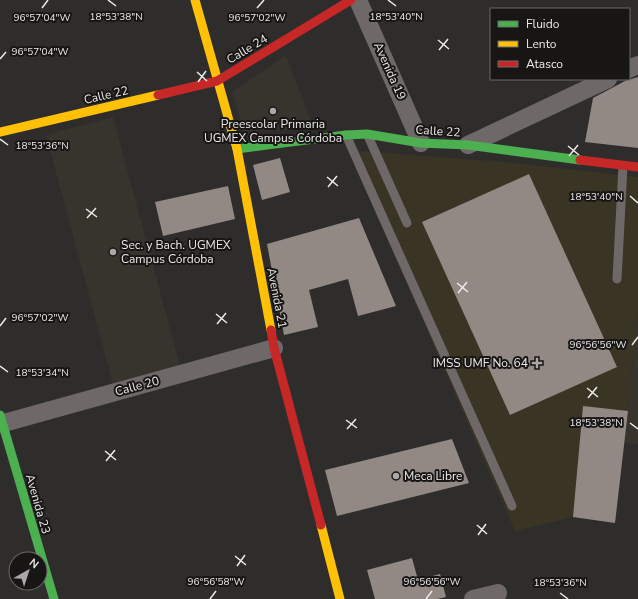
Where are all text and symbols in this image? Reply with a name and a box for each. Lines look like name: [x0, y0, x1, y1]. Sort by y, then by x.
legend: [490, 8, 630, 80]
text: 18°53'38"N: [89, 10, 143, 24]
text: 18°53'40"N: [369, 10, 423, 24]
text: 96°57'04"W: [14, 11, 70, 25]
text: 96°57'02"W: [229, 11, 285, 25]
text: Fluido: [526, 16, 560, 32]
street label: Calle 24: [224, 31, 270, 67]
text: Lento: [526, 36, 557, 52]
street label: Avenida 19: [370, 40, 410, 102]
text: 96°57'04"W: [12, 45, 68, 59]
text: Atasco: [526, 56, 563, 72]
street label: Calle 22: [82, 82, 130, 108]
marker: Preescolar Primaria UGMEX Campus Córdoba: [268, 106, 278, 116]
place label: Preescolar Primaria UGMEX Campus Córdoba: [204, 116, 342, 146]
street label: Calle 22: [415, 121, 461, 141]
text: 18°53'36"N: [15, 139, 69, 153]
text: 18°53'40"N: [569, 190, 623, 204]
place label: Sec. y Bach. UGMEX Campus Córdoba: [121, 237, 231, 267]
marker: Sec. y Bach. UGMEX Campus Córdoba: [108, 247, 118, 257]
street label: Avenida 21: [263, 266, 291, 330]
text: 96°57'02"W: [12, 311, 68, 325]
text: 96°56'56"W: [570, 338, 626, 352]
place label: IMSS UMF No. 64: [433, 355, 528, 371]
marker: IMSS UMF No. 64: [531, 357, 543, 369]
text: 18°53'34"N: [15, 366, 69, 380]
street label: Calle 20: [113, 372, 161, 400]
text: 18°53'38"N: [569, 416, 623, 430]
place label: Meca Libre: [404, 468, 463, 484]
marker: Meca Libre: [391, 471, 401, 481]
street label: Avenida 23: [22, 472, 54, 536]
north arrow: [8, 551, 48, 591]
text: N: [26, 555, 42, 572]
text: 96°56'58"W: [188, 575, 244, 589]
text: 96°56'56"W: [404, 575, 460, 589]
text: 18°53'36"N: [533, 576, 587, 590]

